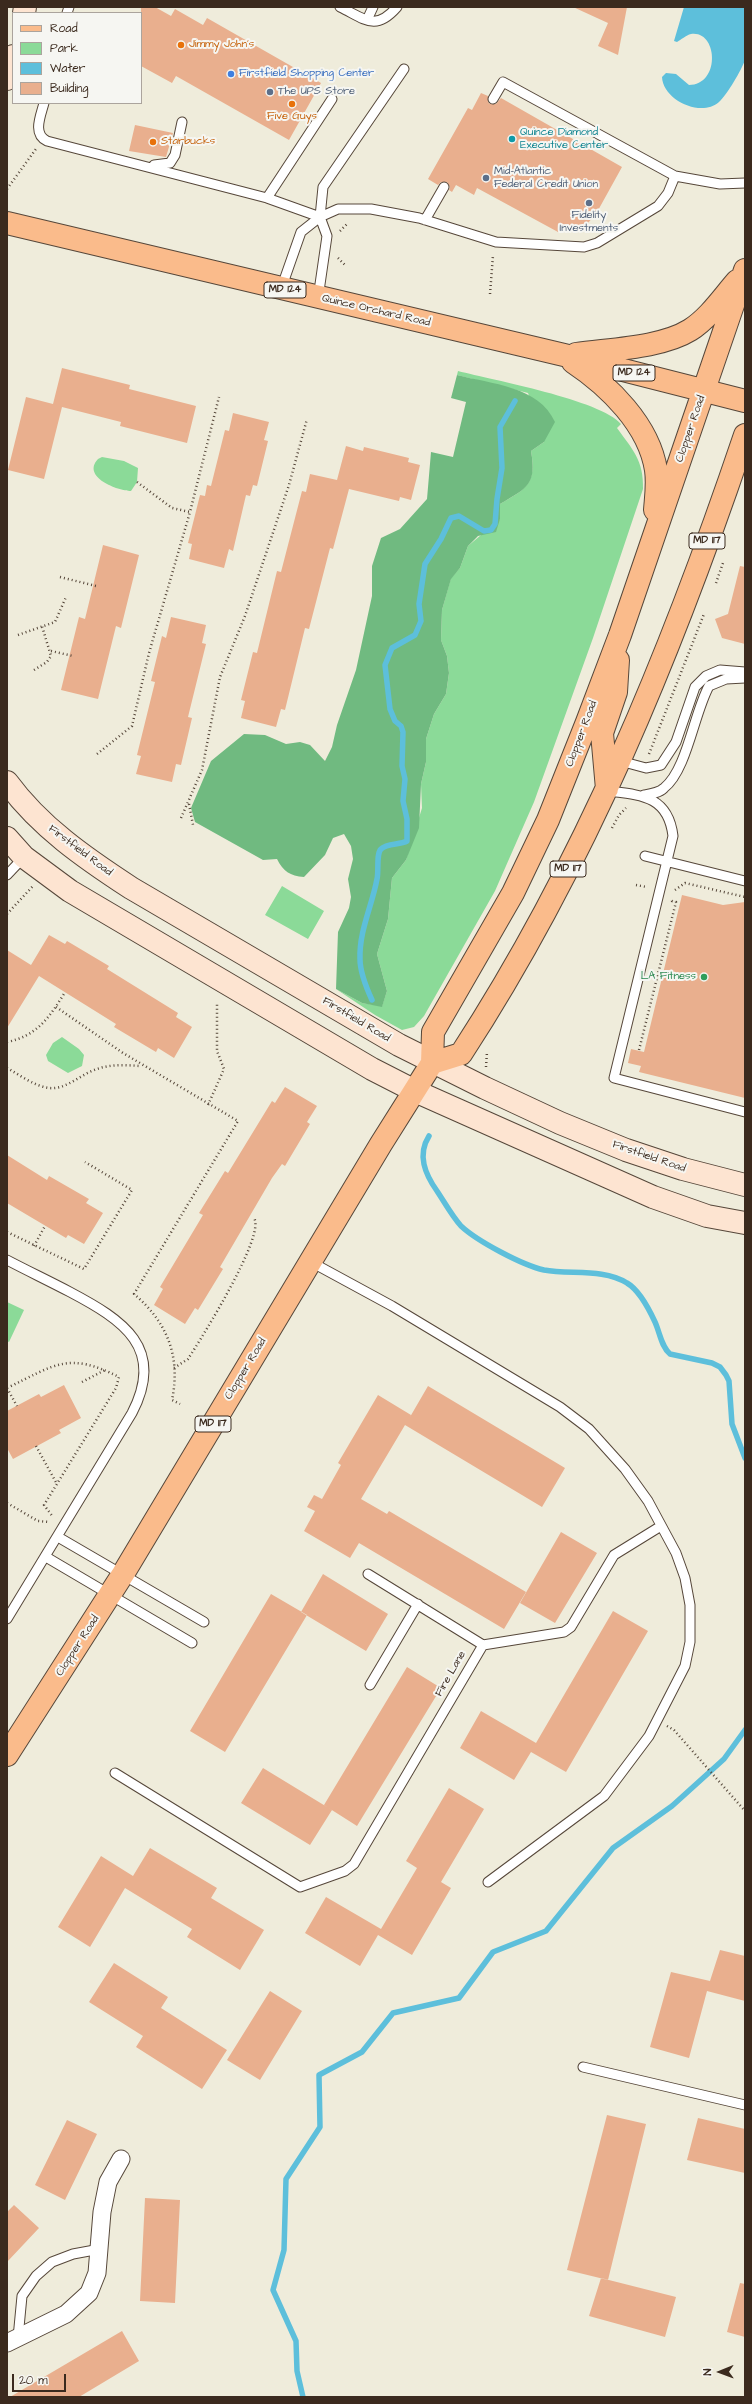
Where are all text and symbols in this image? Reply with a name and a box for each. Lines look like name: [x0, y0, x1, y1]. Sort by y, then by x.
legend: [12, 12, 142, 104]
text: Road: [50, 20, 78, 37]
place label: Jimmy John's: [189, 38, 254, 52]
text: Park: [50, 40, 78, 57]
marker: Jimmy John's: [176, 40, 186, 50]
text: Water: [50, 60, 85, 77]
place label: Firstfield Shopping Center: [239, 67, 374, 81]
marker: Firstfield Shopping Center: [226, 69, 236, 79]
text: Building: [50, 80, 88, 97]
place label: The UPS Store: [278, 85, 355, 99]
marker: The UPS Store: [265, 87, 275, 97]
marker: Five Guys: [287, 99, 297, 109]
place label: Five Guys: [267, 110, 317, 124]
place label: Quince Diamond Executive Center: [520, 126, 608, 152]
marker: Quince Diamond Executive Center: [507, 134, 517, 144]
place label: Starbucks: [161, 135, 215, 149]
marker: Starbucks: [148, 137, 158, 147]
place label: Mid-Atlantic Federal Credit Union: [494, 165, 598, 191]
marker: Mid-Atlantic Federal Credit Union: [481, 173, 491, 183]
marker: Fidelity Investments: [584, 198, 594, 208]
place label: Fidelity Investments: [560, 209, 618, 235]
road number: MD 124: [264, 282, 306, 298]
street label: Quince Orchard Road: [321, 292, 431, 330]
road number: MD 124: [613, 365, 655, 381]
street label: Clopper Road: [673, 394, 709, 464]
road number: MD 117: [689, 533, 725, 549]
street label: Clopper Road: [563, 699, 601, 769]
street label: Firstfield Road: [45, 823, 115, 879]
road number: MD 117: [550, 861, 586, 877]
place label: LA Fitness: [641, 970, 696, 984]
marker: LA Fitness: [699, 972, 709, 982]
street label: Firstfield Road: [320, 995, 392, 1045]
street label: Firstfield Road: [611, 1138, 687, 1176]
street label: Clopper Road: [222, 1336, 270, 1402]
road number: MD 117: [195, 1416, 231, 1432]
street label: Clopper Road: [54, 1613, 102, 1679]
street label: Fire Lane: [433, 1649, 469, 1699]
north arrow: [700, 2352, 740, 2392]
scale bar: [14, 2366, 68, 2392]
text: N: [700, 2369, 715, 2376]
text: 20 m: [19, 2372, 48, 2389]

